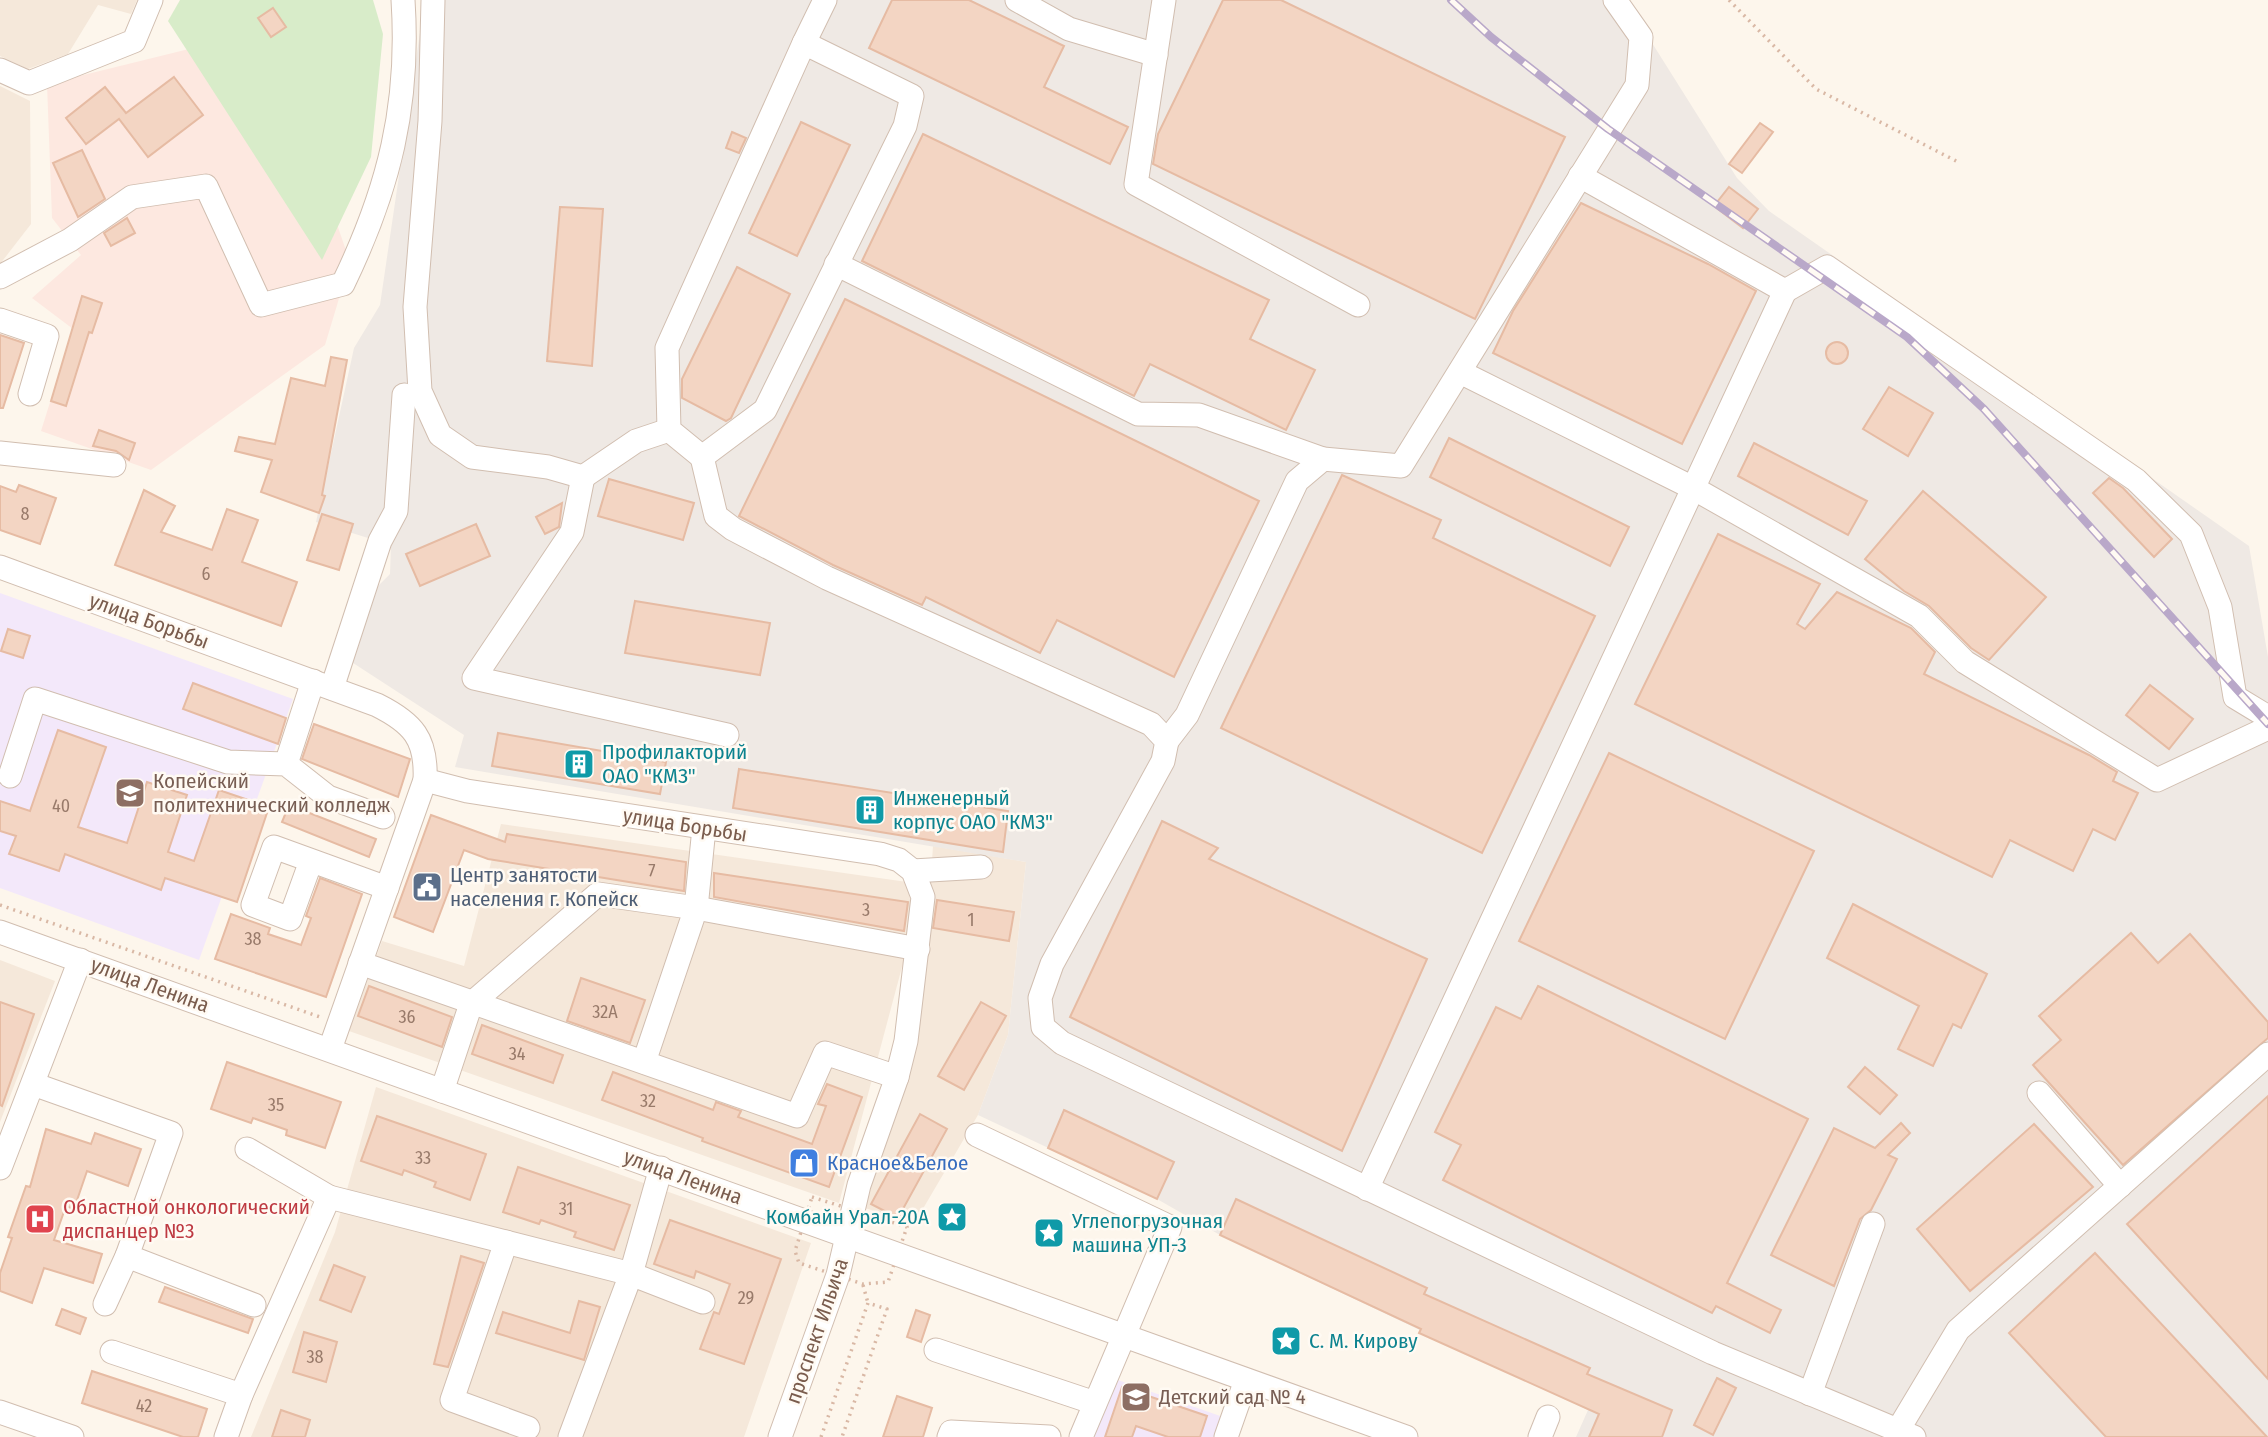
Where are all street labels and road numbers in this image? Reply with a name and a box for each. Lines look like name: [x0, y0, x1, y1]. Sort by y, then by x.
street label: улица Борьбы: [86, 587, 212, 655]
street label: улица Борьбы: [621, 802, 749, 848]
street label: улица Ленина: [87, 952, 213, 1018]
street label: улица Ленина: [620, 1144, 746, 1210]
street label: проспект Ильича: [780, 1255, 854, 1407]

